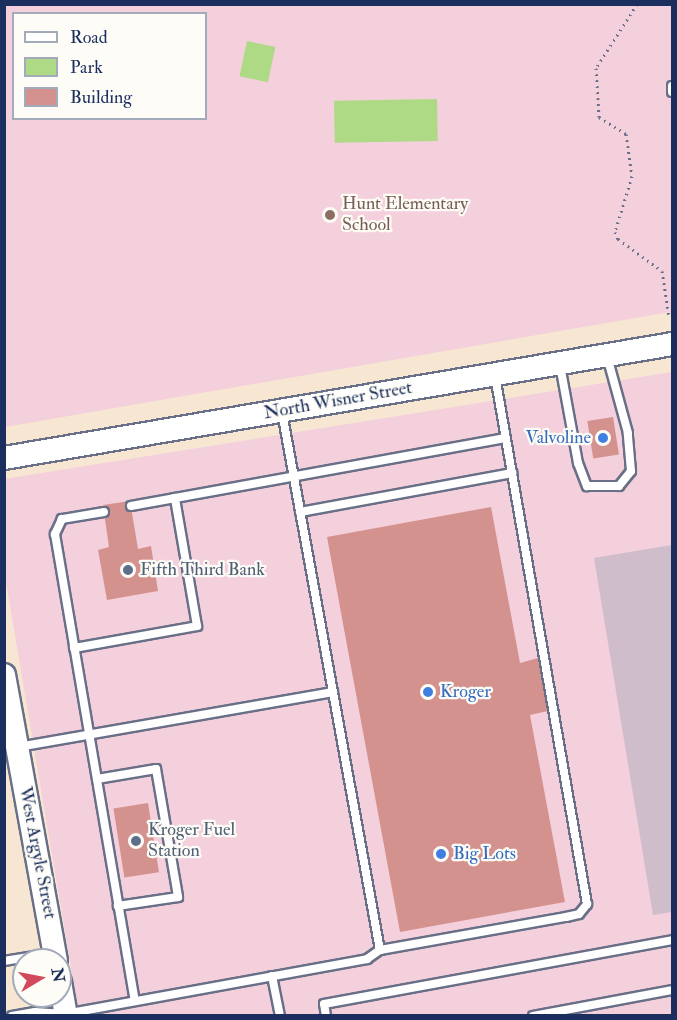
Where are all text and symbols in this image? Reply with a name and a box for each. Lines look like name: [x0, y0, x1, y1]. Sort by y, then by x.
legend: [12, 12, 207, 120]
text: Road: [70, 26, 108, 49]
text: Park: [70, 56, 103, 79]
text: Building: [70, 86, 132, 109]
place label: Hunt Elementary School: [342, 194, 468, 236]
marker: Hunt Elementary School: [323, 208, 337, 222]
street label: North Wisner Street: [262, 377, 414, 425]
place label: Valvoline: [525, 427, 591, 449]
marker: Valvoline: [596, 431, 610, 445]
place label: Fifth Third Bank: [140, 559, 265, 581]
marker: Fifth Third Bank: [121, 563, 135, 577]
place label: Kroger: [440, 681, 491, 703]
marker: Kroger: [421, 685, 435, 699]
street label: West Argyle Street: [14, 785, 60, 921]
place label: Kroger Fuel Station: [148, 820, 235, 862]
marker: Kroger Fuel Station: [129, 834, 143, 848]
place label: Big Lots: [453, 843, 516, 865]
marker: Big Lots: [434, 847, 448, 861]
north arrow: [12, 948, 72, 1008]
text: N: [47, 966, 69, 984]

